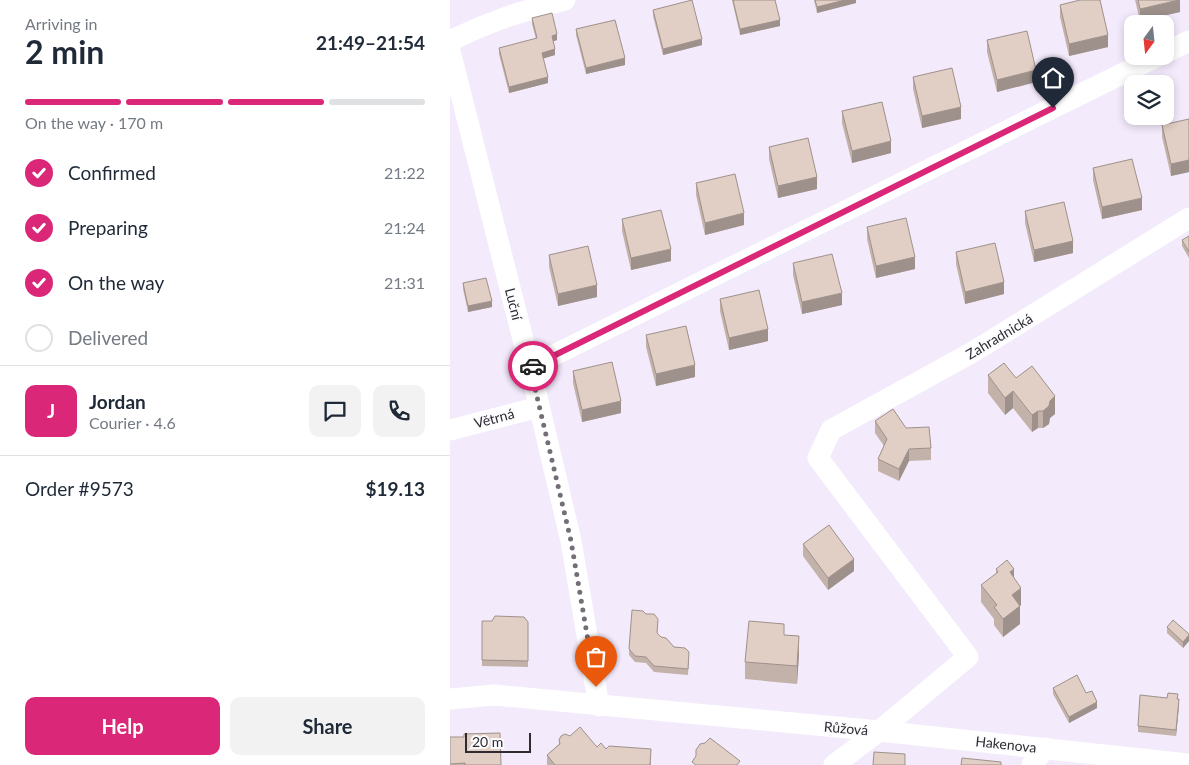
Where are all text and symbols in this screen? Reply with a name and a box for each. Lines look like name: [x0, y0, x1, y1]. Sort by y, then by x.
text: Arriving in: [25, 14, 98, 33]
north arrow: [1124, 15, 1174, 65]
map controls: [1124, 15, 1174, 125]
text: 21:49–21:54: [316, 31, 425, 54]
text: 2 min: [25, 32, 104, 71]
pin: [1032, 57, 1074, 108]
icon: home: [1039, 64, 1067, 92]
button: layers: [1124, 75, 1174, 125]
text: On the way · 170 m: [25, 113, 163, 132]
icon: check: [25, 159, 53, 187]
text: Confirmed: [68, 161, 156, 184]
text: 21:22: [384, 163, 425, 182]
icon: check: [25, 214, 53, 242]
text: Preparing: [68, 216, 148, 239]
text: 21:24: [384, 218, 425, 237]
icon: check: [25, 269, 53, 297]
text: On the way: [68, 271, 164, 294]
text: 21:31: [384, 273, 425, 292]
street label: Luční: [502, 286, 526, 322]
street label: Zahradnická: [963, 309, 1035, 363]
text: Delivered: [68, 326, 148, 349]
courier: [508, 341, 558, 391]
icon: car: [519, 352, 547, 380]
button: chat: [309, 385, 361, 437]
button: phone: [373, 385, 425, 437]
text: Jordan: [89, 390, 146, 413]
text: J: [47, 399, 55, 422]
street label: Větrná: [472, 405, 516, 431]
text: Courier · 4.6: [89, 413, 176, 432]
text: Order #9573: [25, 477, 134, 500]
text: $19.13: [365, 477, 425, 500]
pin: [575, 636, 617, 687]
icon: bag: [582, 643, 610, 671]
button: Help: [25, 697, 220, 755]
button: Share: [230, 697, 425, 755]
street label: Růžová: [823, 718, 869, 738]
scale bar: [465, 730, 531, 753]
street label: Hakenova: [975, 732, 1037, 756]
text: 20 m: [472, 733, 503, 750]

